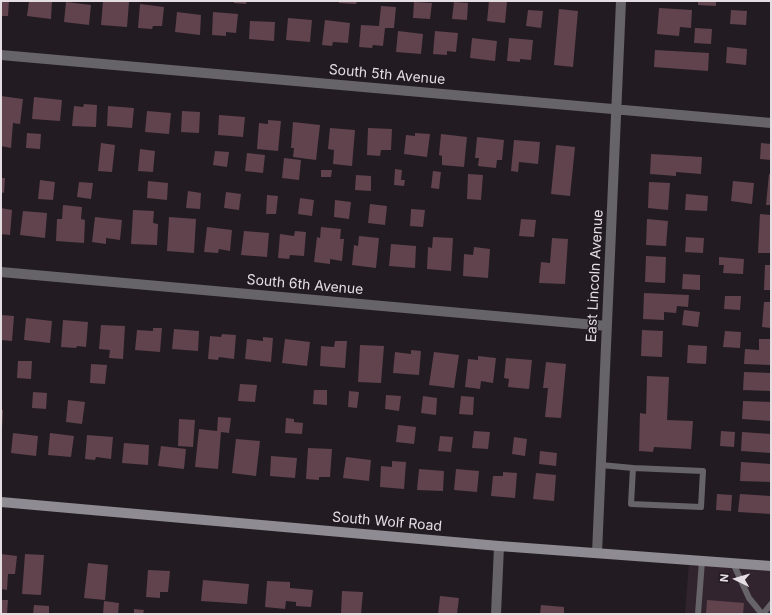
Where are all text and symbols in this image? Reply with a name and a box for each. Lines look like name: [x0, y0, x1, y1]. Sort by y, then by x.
street label: South 5th Avenue: [328, 62, 446, 88]
street label: East Lincoln Avenue: [583, 209, 607, 343]
street label: South 6th Avenue: [246, 272, 364, 298]
street label: South Wolf Road: [331, 509, 443, 535]
north arrow: [716, 559, 756, 599]
text: N: [717, 573, 731, 583]

